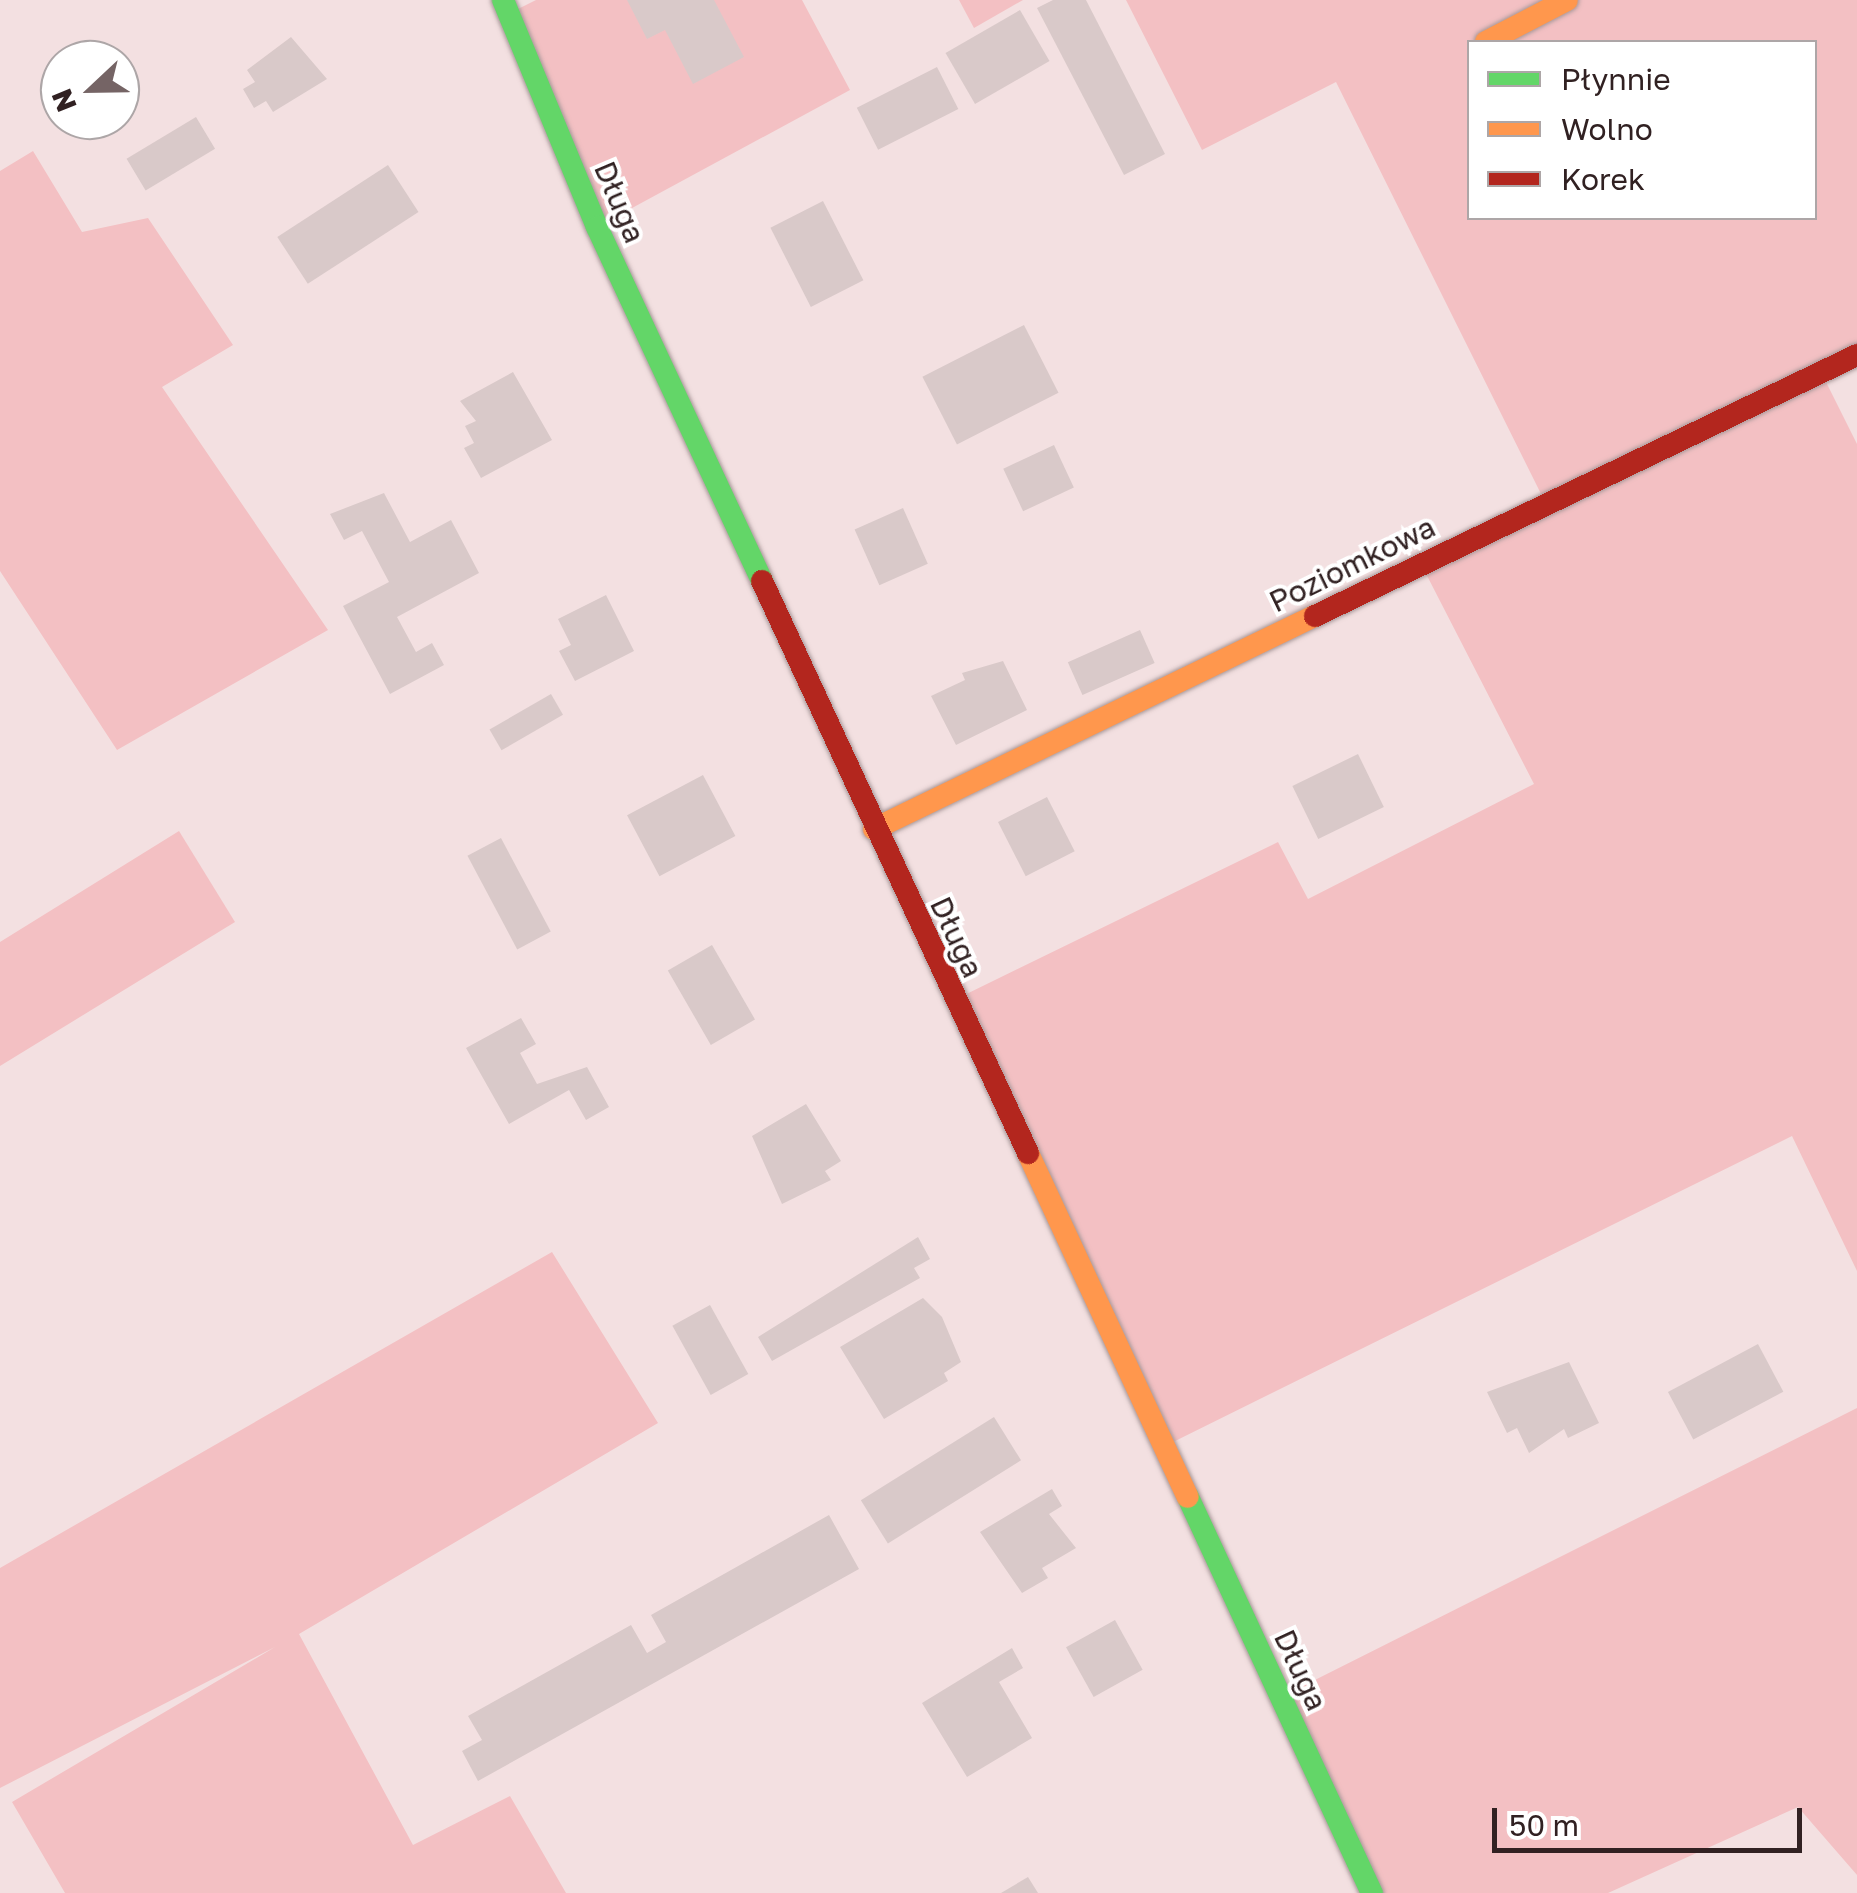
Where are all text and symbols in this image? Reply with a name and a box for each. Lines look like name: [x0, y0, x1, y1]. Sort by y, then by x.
north arrow: [40, 40, 140, 140]
legend: [1467, 40, 1817, 220]
text: Płynnie: [1561, 61, 1671, 97]
text: N: [44, 85, 83, 117]
text: Wolno: [1561, 111, 1653, 147]
street label: Długa: [587, 156, 653, 248]
text: Korek: [1561, 161, 1645, 197]
street label: Poziomkowa: [1263, 508, 1441, 620]
street label: Długa: [923, 891, 991, 983]
street label: Długa: [1267, 1624, 1335, 1716]
scale bar: [1497, 1788, 1807, 1850]
text: 50 m: [1509, 1807, 1579, 1843]

